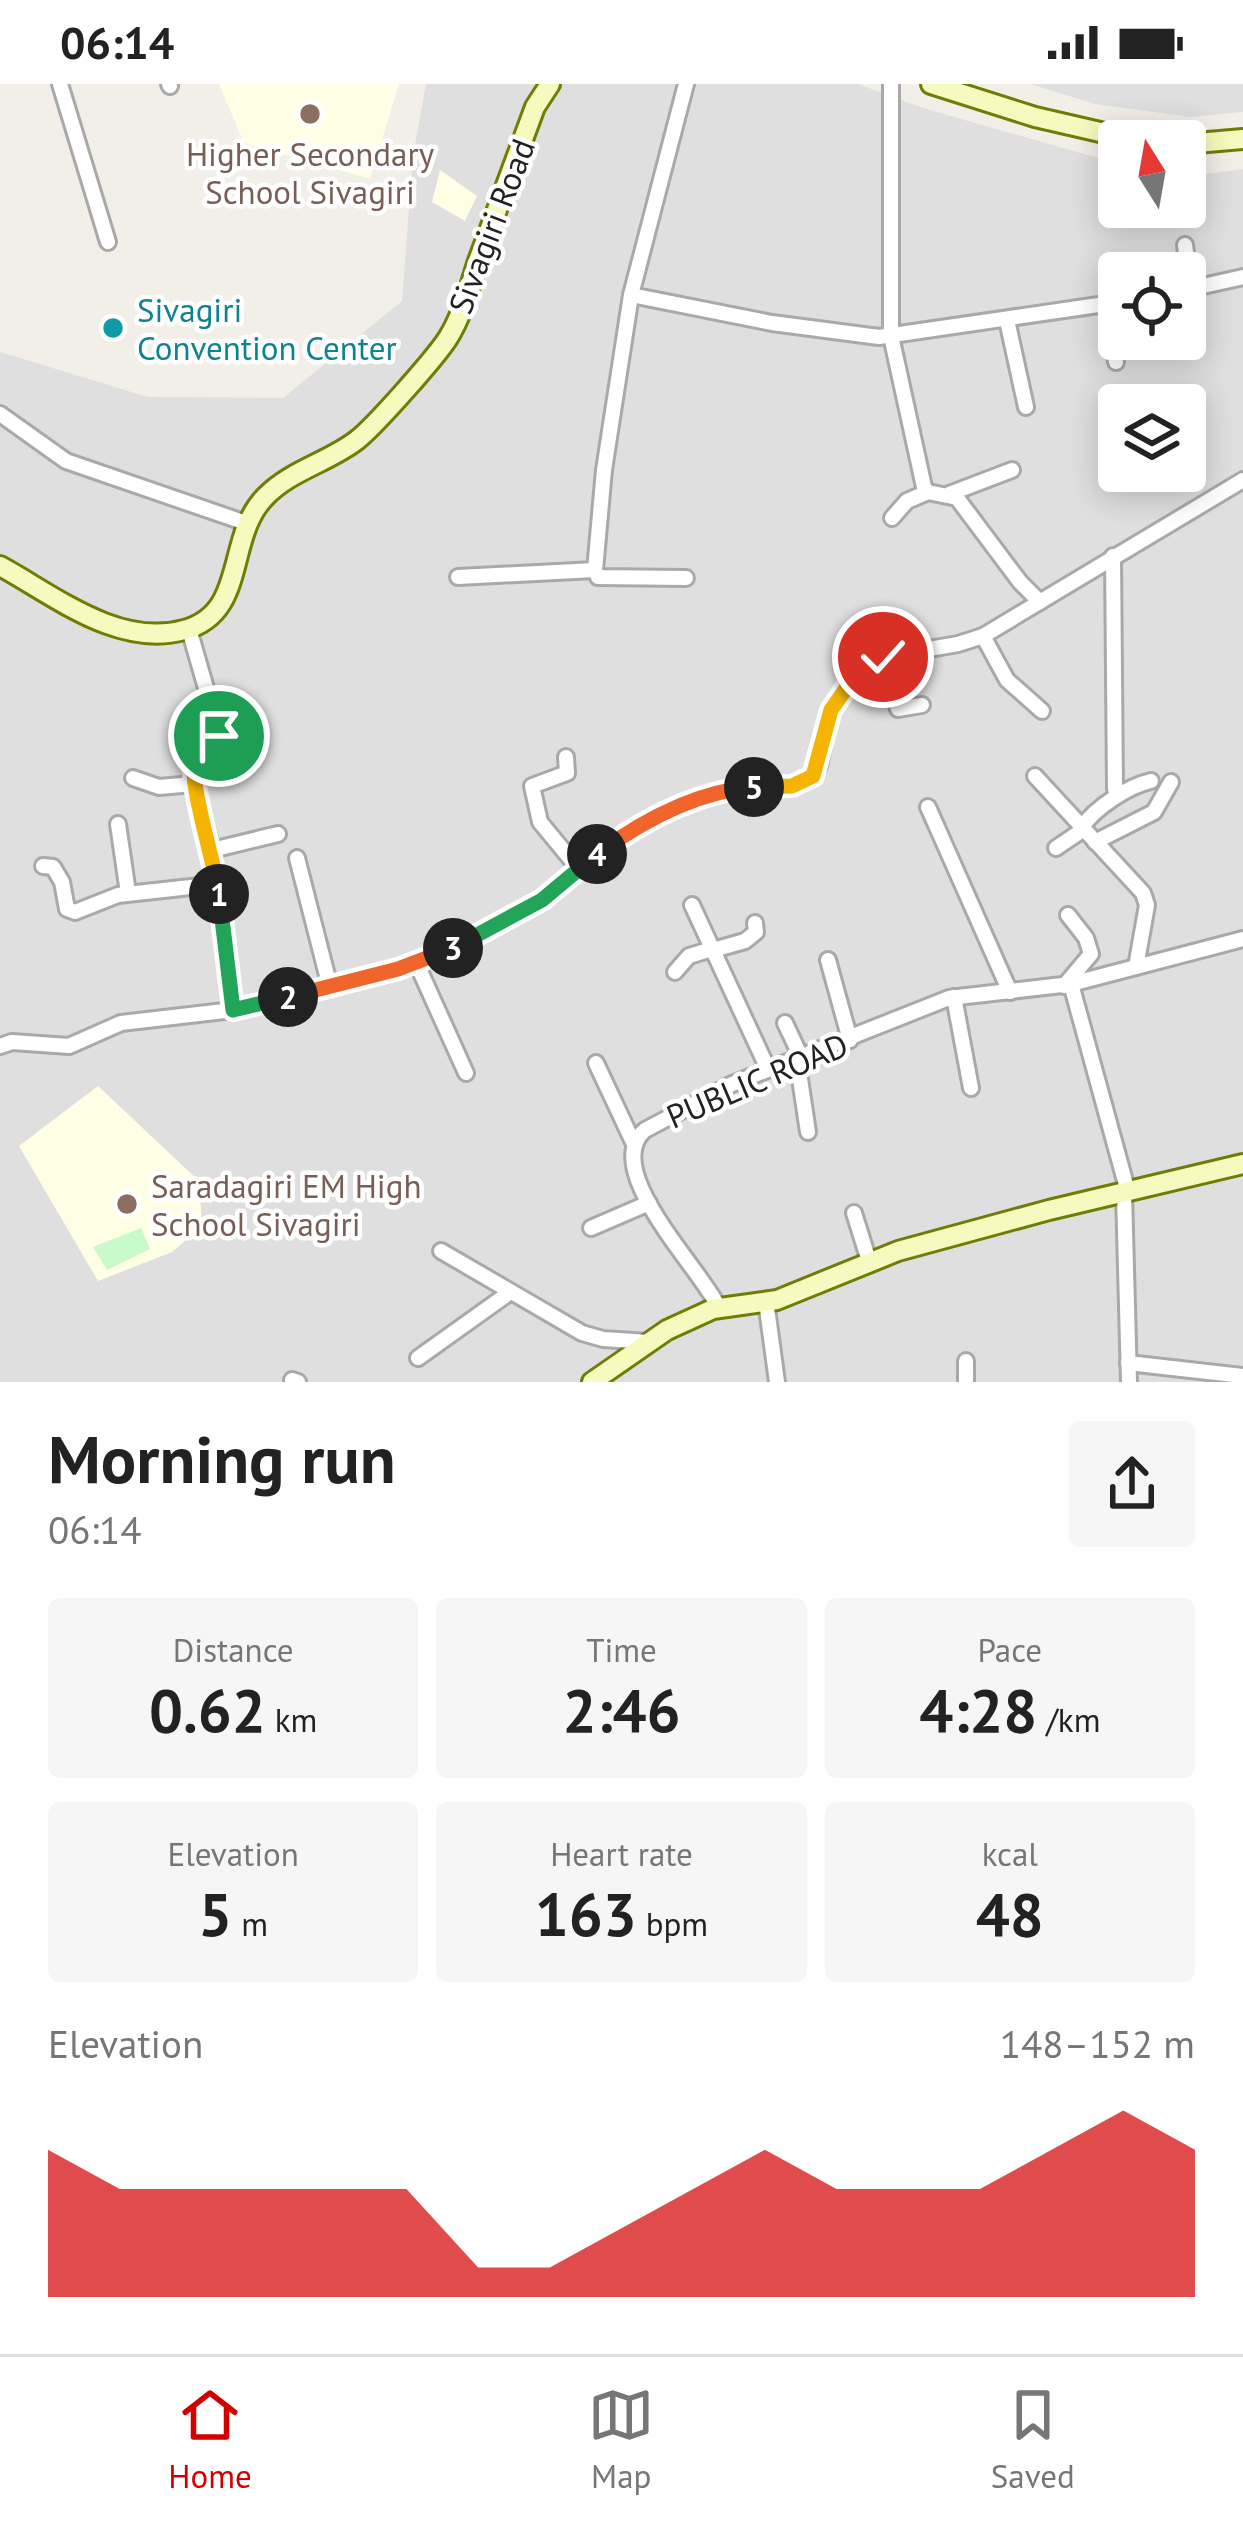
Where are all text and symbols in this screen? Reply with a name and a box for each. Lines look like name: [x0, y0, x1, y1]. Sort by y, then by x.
text: 06:14: [60, 13, 174, 71]
marker: Higher Secondary School Sivagiri: [297, 101, 323, 127]
north arrow: [1098, 120, 1206, 228]
map controls: [1098, 120, 1206, 492]
place label: Higher Secondary School Sivagiri: [186, 132, 435, 213]
street label: Sivagiri Road: [438, 132, 544, 320]
button: locate: [1098, 252, 1206, 360]
place label: Sivagiri Convention Center: [137, 288, 397, 369]
marker: Sivagiri Convention Center: [100, 315, 126, 341]
button: layers: [1098, 384, 1206, 492]
pin: [832, 606, 934, 708]
icon: check: [850, 624, 916, 690]
pin: [168, 685, 270, 787]
icon: arrive: [186, 703, 252, 769]
pin: 5: [724, 757, 784, 817]
text: 5: [745, 765, 763, 808]
pin: 4: [567, 824, 627, 884]
text: 4: [588, 832, 606, 875]
pin: 1: [189, 864, 249, 924]
text: 1: [210, 872, 228, 915]
pin: 3: [423, 918, 483, 978]
text: 3: [444, 926, 462, 969]
pin: 2: [258, 967, 318, 1027]
text: 2: [279, 975, 297, 1018]
street label: PUBLIC ROAD: [660, 1022, 854, 1138]
place label: Saradagiri EM High School Sivagiri: [151, 1164, 421, 1245]
marker: Saradagiri EM High School Sivagiri: [114, 1191, 140, 1217]
text: Morning run: [48, 1416, 396, 1501]
button: share: [1069, 1421, 1195, 1547]
text: 06:14: [48, 1504, 142, 1555]
text: Distance: [173, 1628, 294, 1671]
text: Time: [586, 1628, 657, 1671]
text: Pace: [978, 1628, 1042, 1671]
text: 0.62: [149, 1671, 266, 1749]
text: 2:46: [562, 1671, 681, 1749]
text: 4:28: [919, 1671, 1037, 1749]
text: km: [266, 1698, 317, 1741]
text: /km: [1037, 1698, 1100, 1741]
text: Elevation: [167, 1832, 299, 1875]
text: Heart rate: [550, 1832, 693, 1875]
text: kcal: [982, 1832, 1038, 1875]
text: 5: [198, 1875, 232, 1953]
text: 163: [535, 1875, 637, 1953]
text: 48: [976, 1875, 1044, 1953]
text: m: [232, 1902, 268, 1945]
text: bpm: [637, 1902, 708, 1945]
text: Elevation: [48, 2018, 203, 2069]
text: 148–152 m: [1000, 2018, 1195, 2069]
tab: Home: [168, 2382, 252, 2497]
tab: Map: [588, 2382, 654, 2497]
tab: Saved: [991, 2382, 1075, 2497]

